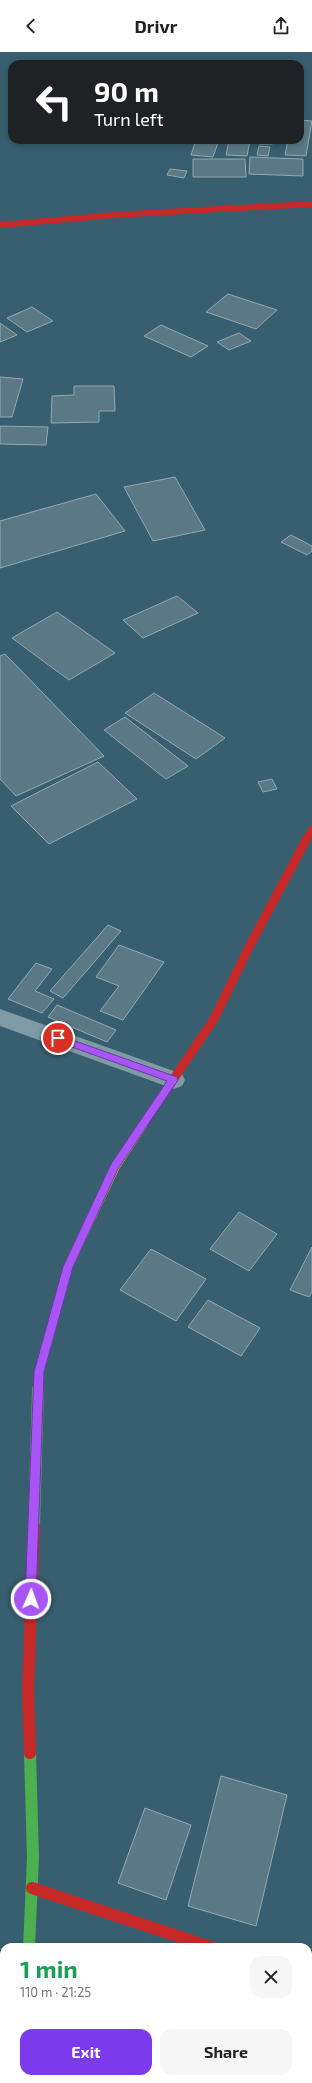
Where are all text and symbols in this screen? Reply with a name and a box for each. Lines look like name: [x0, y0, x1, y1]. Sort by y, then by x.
icon: back: [20, 15, 42, 37]
text: Drivr: [135, 15, 177, 37]
icon: share: [270, 15, 292, 37]
text: 90 m: [94, 74, 159, 108]
icon: left: [28, 76, 80, 128]
text: Turn left: [94, 108, 164, 130]
pin: [41, 1021, 75, 1055]
icon: arrive: [47, 1027, 69, 1049]
position arrow: [10, 1578, 52, 1620]
text: 1 min: [20, 1954, 78, 1983]
button: close: [250, 1956, 292, 1998]
text: 110 m · 21:25: [20, 1984, 91, 2000]
button: Exit: [20, 2029, 152, 2075]
button: Share: [160, 2029, 292, 2075]

